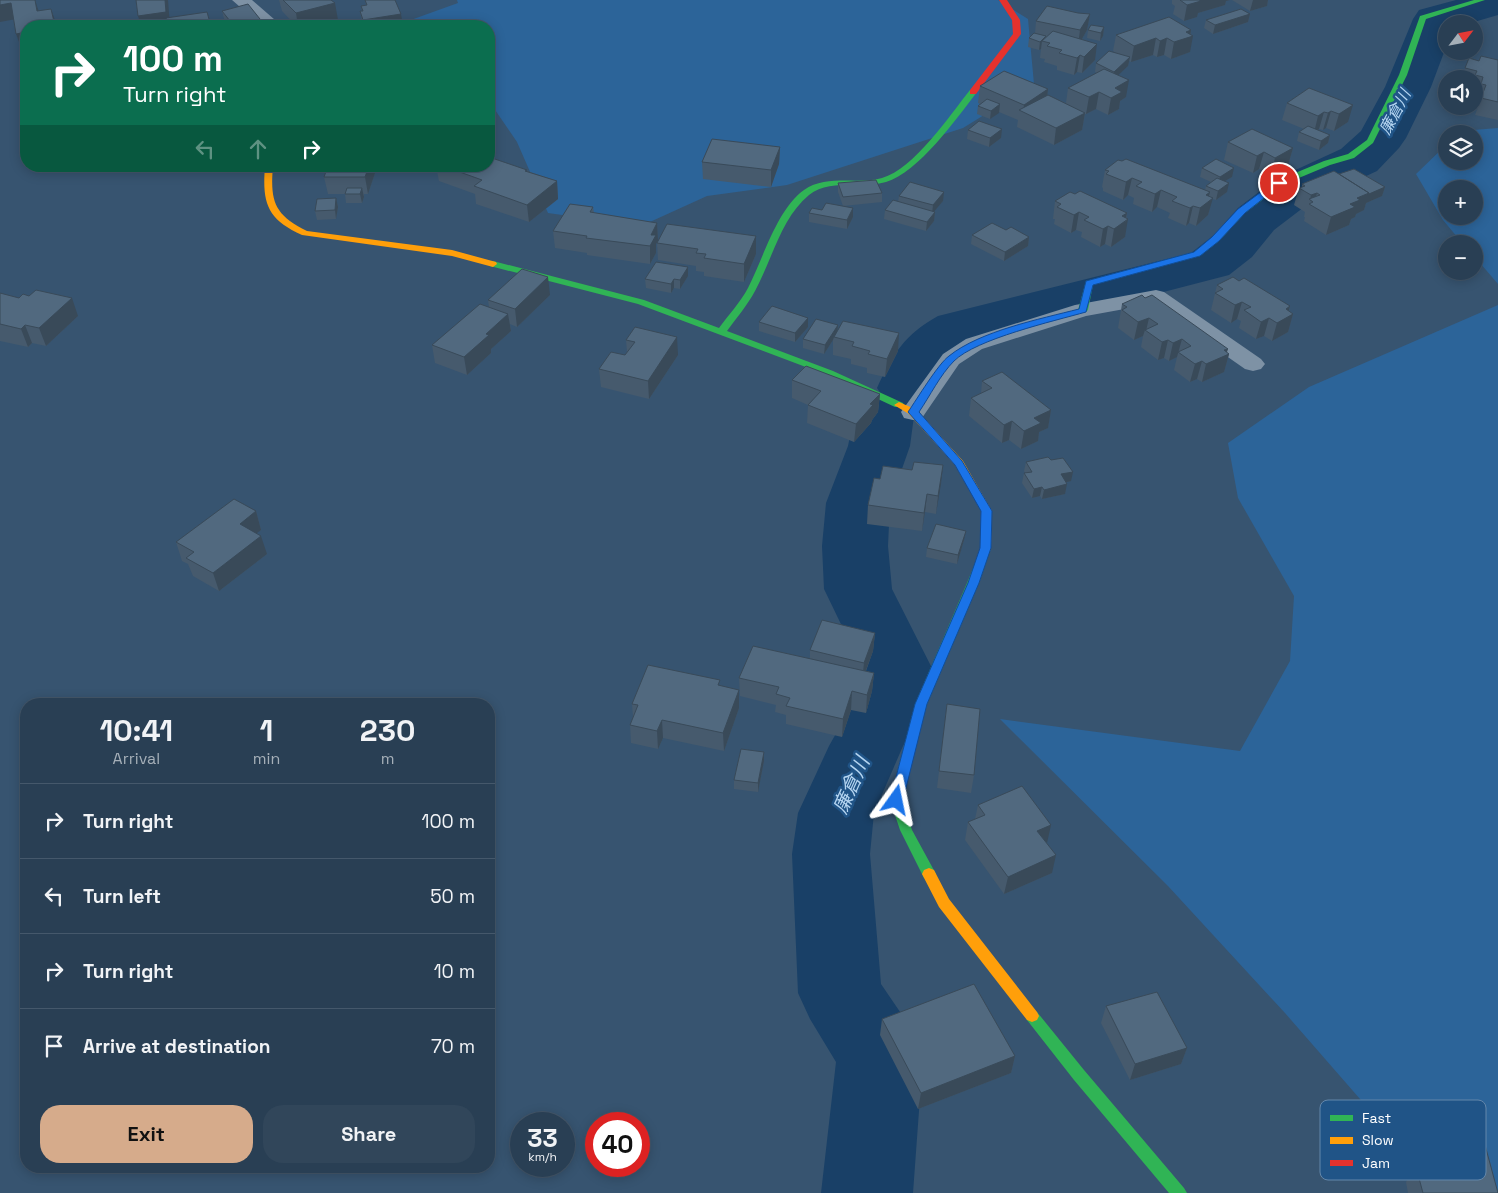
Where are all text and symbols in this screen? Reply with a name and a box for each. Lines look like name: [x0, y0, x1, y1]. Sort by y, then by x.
north arrow: [1438, 15, 1482, 60]
map controls: [1438, 15, 1483, 280]
text: 100 m: [123, 37, 223, 81]
icon: right: [40, 40, 105, 105]
button: sound: [1438, 70, 1483, 115]
text: Turn right: [123, 80, 226, 108]
water label: 廉倉川: [1374, 84, 1416, 138]
button: layers: [1438, 125, 1483, 170]
icon: left: [191, 135, 219, 163]
icon: ahead: [244, 135, 272, 163]
icon: right: [297, 135, 325, 163]
pin: [1258, 162, 1300, 204]
icon: arrive: [1265, 169, 1293, 197]
button: +: [1438, 180, 1483, 225]
button: −: [1438, 235, 1483, 280]
text: 10:41: [100, 711, 173, 750]
text: 1: [260, 711, 273, 750]
text: 230: [360, 711, 415, 750]
text: Arrival: [113, 748, 160, 769]
text: min: [253, 748, 280, 769]
text: m: [381, 748, 394, 769]
water label: 廉倉川: [827, 750, 876, 818]
position arrow: [869, 773, 921, 825]
icon: right: [40, 807, 68, 835]
text: Turn right: [83, 809, 173, 834]
text: 100 m: [421, 809, 475, 834]
icon: left: [40, 882, 68, 910]
text: Turn left: [83, 884, 161, 909]
text: 50 m: [430, 884, 475, 909]
icon: right: [40, 957, 68, 985]
text: Turn right: [83, 959, 173, 984]
text: 10 m: [434, 959, 475, 984]
icon: arrive: [40, 1032, 68, 1060]
text: Arrive at destination: [83, 1034, 271, 1059]
text: 70 m: [431, 1034, 475, 1059]
legend: [1320, 1100, 1486, 1180]
button: Exit: [40, 1105, 253, 1163]
button: Share: [263, 1105, 475, 1163]
text: Fast: [1362, 1109, 1391, 1127]
speed limit sign: 40: [585, 1112, 650, 1177]
text: 33: [527, 1122, 558, 1154]
text: Slow: [1362, 1131, 1394, 1149]
text: km/h: [528, 1149, 557, 1165]
text: Jam: [1362, 1154, 1390, 1172]

